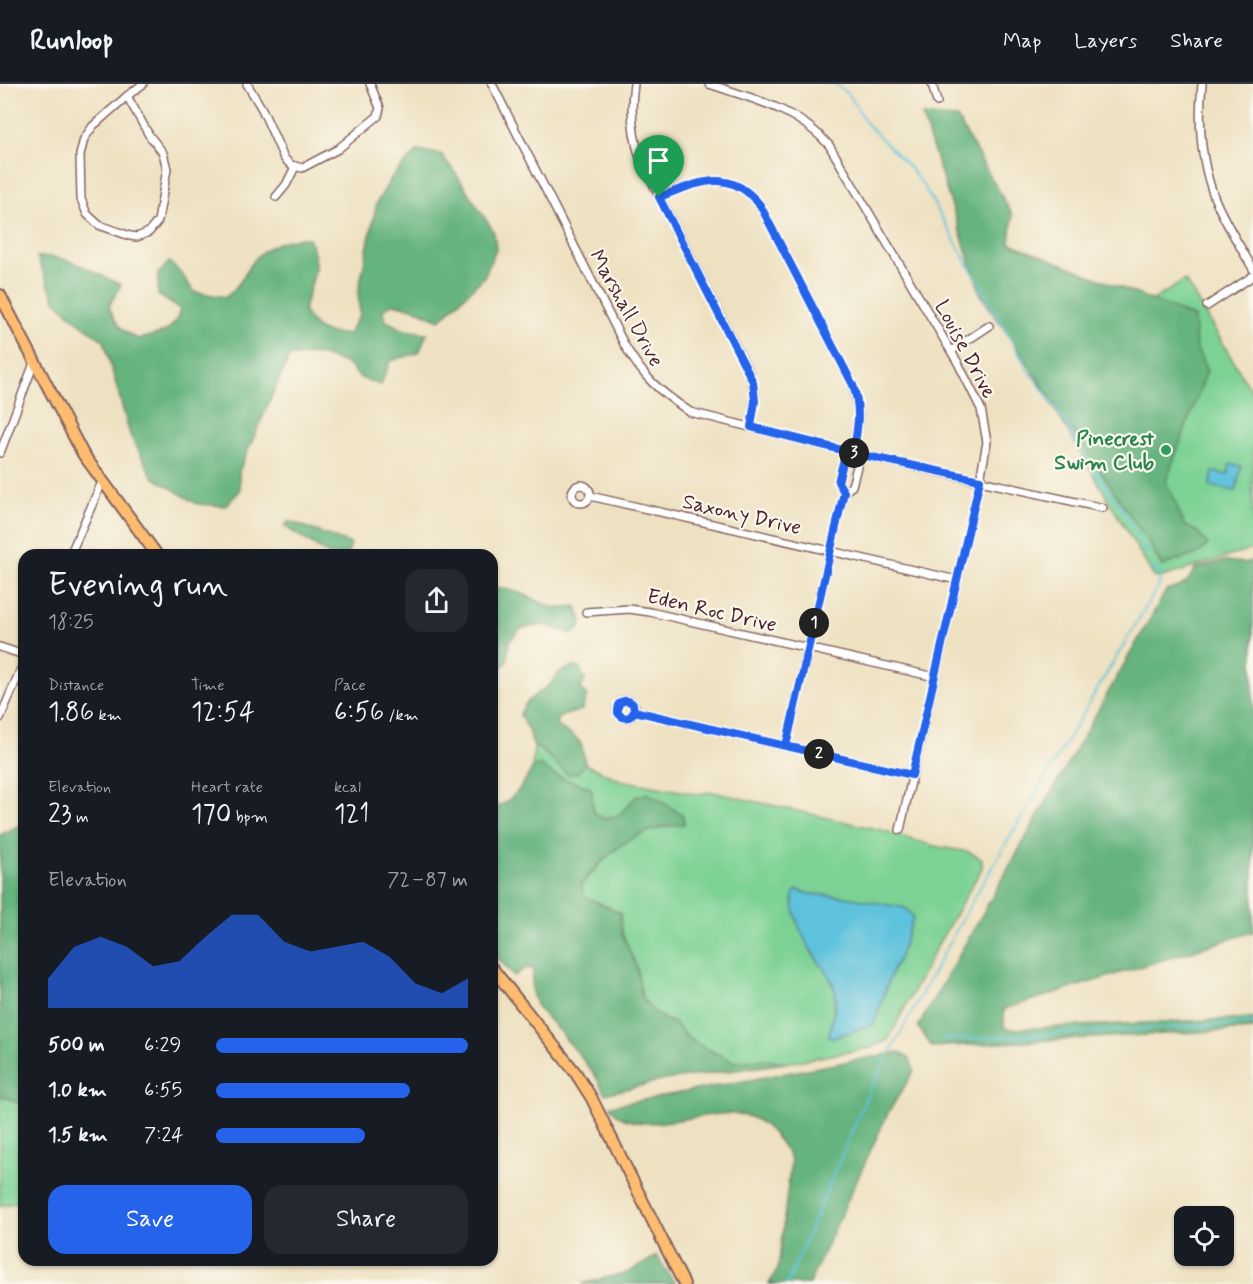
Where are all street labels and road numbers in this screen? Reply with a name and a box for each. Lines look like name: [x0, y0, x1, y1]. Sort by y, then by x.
street label: Marshall Drive: [582, 245, 670, 372]
street label: Louise Drive: [928, 295, 1003, 404]
street label: Saxony Drive: [680, 488, 804, 542]
street label: Eden Roc Drive: [644, 582, 779, 640]

